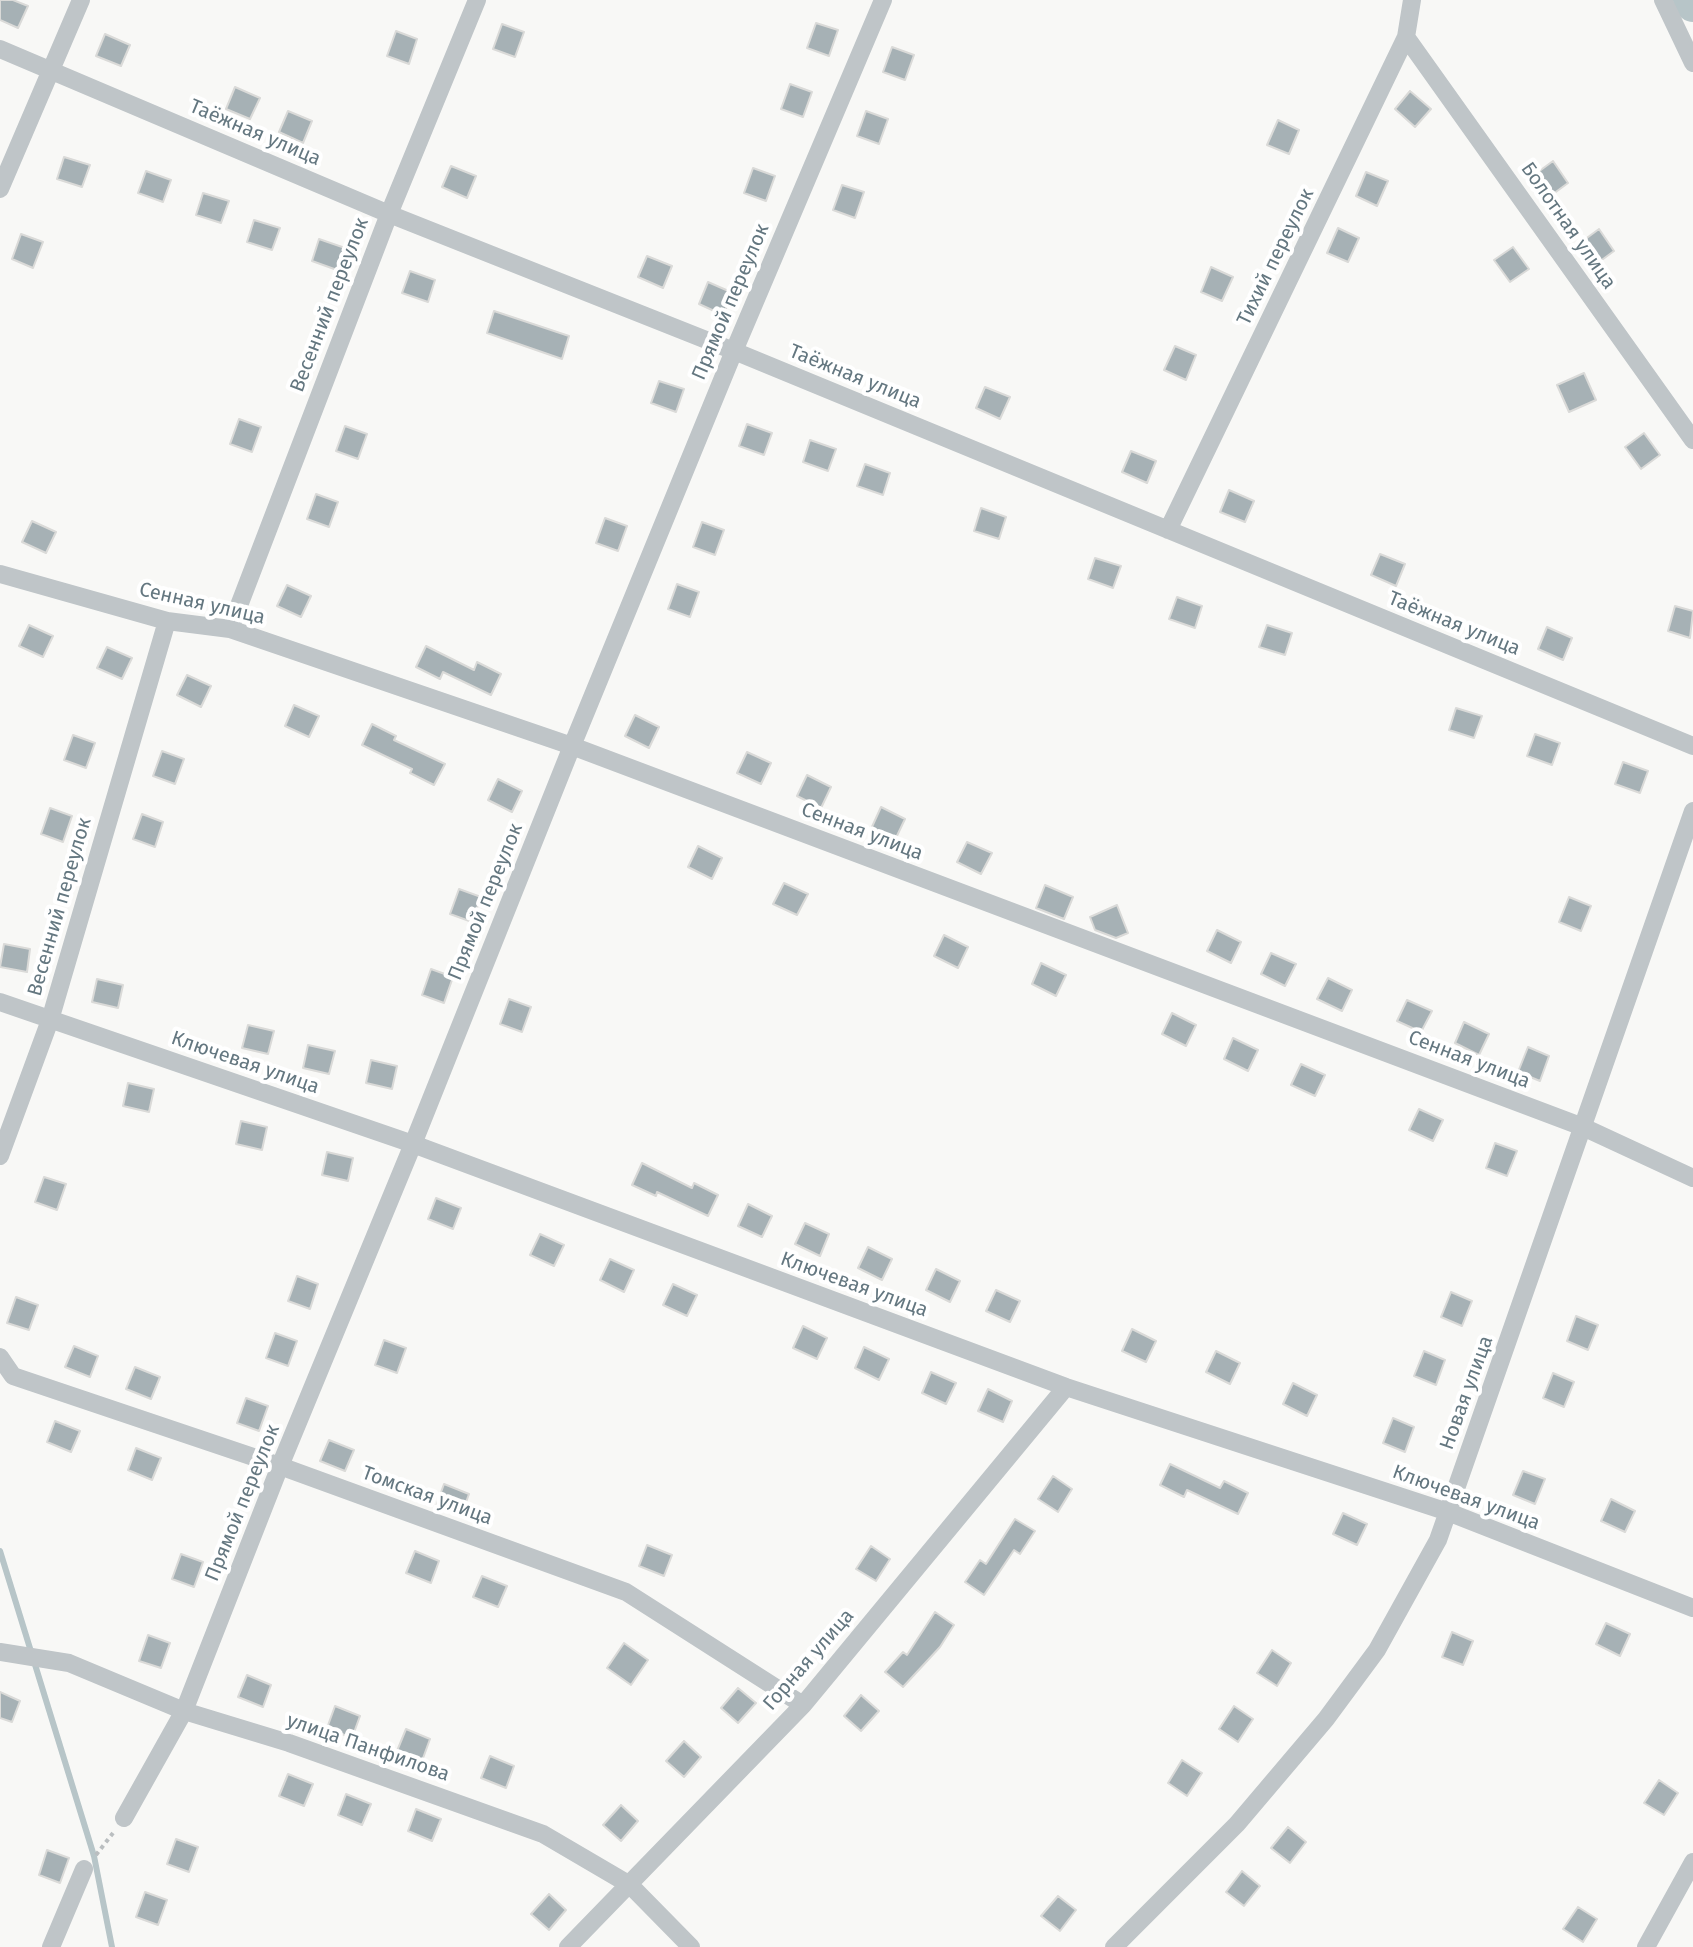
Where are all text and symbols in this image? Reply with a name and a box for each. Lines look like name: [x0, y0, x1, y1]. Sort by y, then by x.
street label: Таёжная улица: [186, 95, 324, 171]
street label: Болотная улица: [1515, 158, 1621, 294]
street label: Тихий переулок: [1232, 185, 1320, 329]
street label: Весенний переулок: [286, 214, 374, 396]
street label: Прямой переулок: [687, 220, 775, 384]
street label: Таёжная улица: [786, 340, 924, 414]
street label: Сенная улица: [137, 578, 267, 630]
street label: Таёжная улица: [1385, 587, 1523, 661]
street label: Сенная улица: [798, 798, 926, 866]
street label: Весенний переулок: [23, 815, 97, 999]
street label: Прямой переулок: [444, 820, 528, 984]
street label: Ключевая улица: [168, 1026, 322, 1100]
street label: Сенная улица: [1405, 1026, 1533, 1094]
street label: Ключевая улица: [777, 1247, 931, 1323]
street label: Новая улица: [1435, 1333, 1499, 1453]
street label: Прямой переулок: [201, 1421, 285, 1585]
street label: Ключевая улица: [1389, 1460, 1543, 1536]
street label: Томская улица: [359, 1461, 495, 1531]
street label: Горная улица: [758, 1604, 860, 1716]
street label: улица Панфилова: [283, 1709, 453, 1787]

